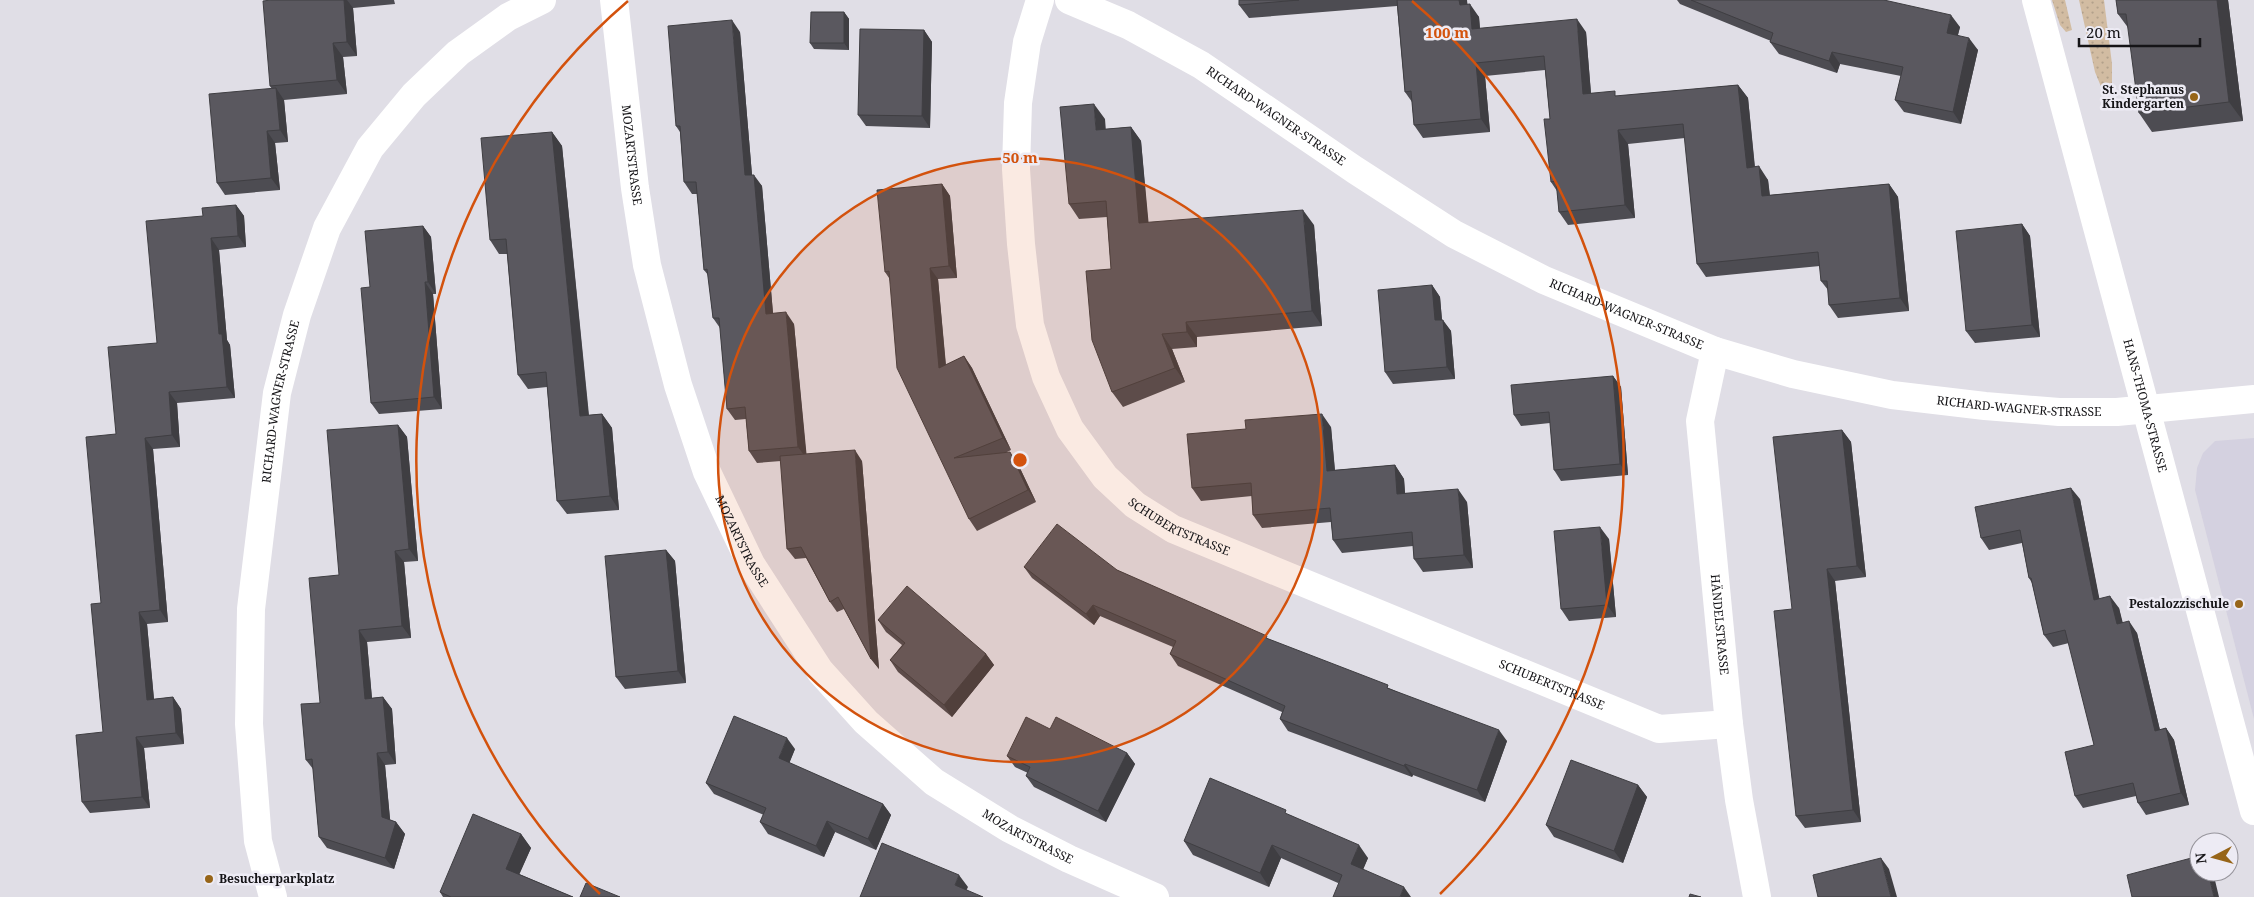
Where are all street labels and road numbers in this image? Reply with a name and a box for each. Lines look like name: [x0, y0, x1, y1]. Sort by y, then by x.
street label: RICHARD-WAGNER-STRASSE: [1203, 62, 1349, 169]
street label: MOZARTSTRASSE: [618, 104, 647, 207]
street label: RICHARD-WAGNER-STRASSE: [1547, 274, 1706, 353]
street label: RICHARD-WAGNER-STRASSE: [257, 318, 303, 484]
street label: HANS-THOMA-STRASSE: [2119, 337, 2172, 474]
street label: RICHARD-WAGNER-STRASSE: [1936, 391, 2101, 420]
street label: MOZARTSTRASSE: [711, 492, 773, 590]
street label: SCHUBERTSTRASSE: [1124, 494, 1233, 560]
street label: HÄNDELSTRASSE: [1707, 573, 1733, 676]
street label: SCHUBERTSTRASSE: [1497, 655, 1607, 714]
street label: MOZARTSTRASSE: [979, 805, 1076, 868]

